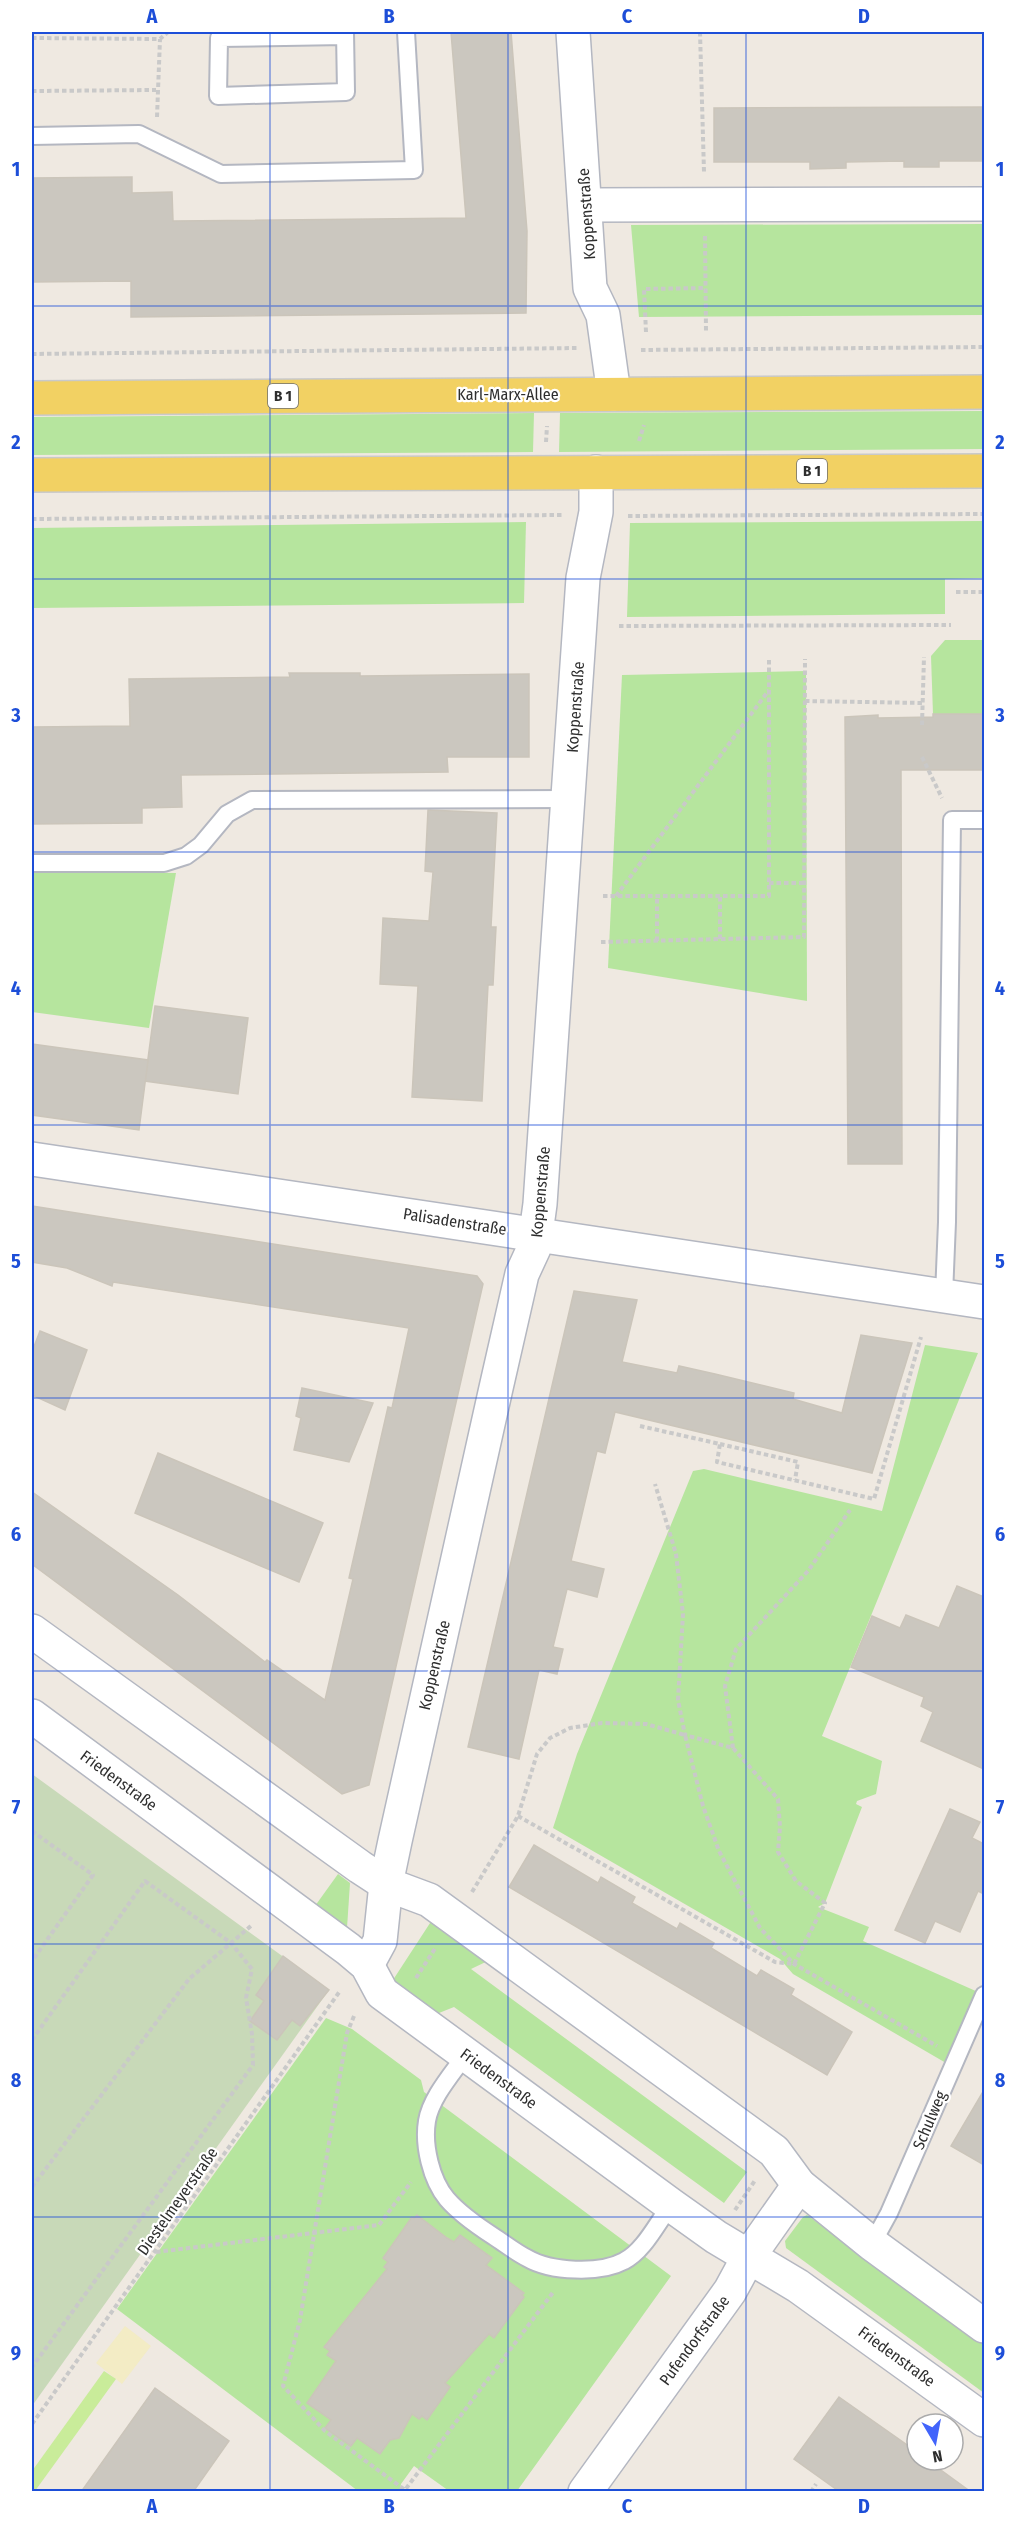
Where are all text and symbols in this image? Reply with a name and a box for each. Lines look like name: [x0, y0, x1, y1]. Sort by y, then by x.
text: A: [146, 4, 159, 28]
text: B: [383, 4, 395, 28]
text: C: [622, 4, 633, 28]
text: D: [858, 4, 870, 28]
text: 1: [12, 157, 20, 181]
text: 1: [996, 157, 1004, 181]
street label: Koppenstraße: [574, 168, 599, 260]
road number: B 1: [268, 384, 298, 408]
street label: Karl-Marx-Allee: [457, 385, 559, 404]
text: 2: [10, 430, 21, 454]
text: 2: [994, 430, 1005, 454]
road number: B 1: [797, 459, 827, 483]
street label: Koppenstraße: [563, 661, 588, 753]
text: 3: [10, 703, 21, 727]
text: 3: [994, 703, 1005, 727]
text: 4: [11, 976, 21, 1000]
text: 4: [995, 976, 1005, 1000]
street label: Koppenstraße: [527, 1146, 554, 1238]
street label: Palisadenstraße: [402, 1204, 508, 1239]
text: 5: [11, 1249, 21, 1273]
text: 5: [995, 1249, 1005, 1273]
text: 6: [11, 1522, 21, 1546]
text: 6: [995, 1522, 1005, 1546]
street label: Koppenstraße: [415, 1618, 454, 1712]
street label: Friedenstraße: [77, 1746, 161, 1815]
text: 7: [12, 1795, 21, 1819]
text: 7: [996, 1795, 1005, 1819]
street label: Friedenstraße: [457, 2044, 541, 2113]
text: 8: [11, 2068, 22, 2092]
text: 8: [995, 2068, 1006, 2092]
street label: Schulweg: [909, 2088, 950, 2152]
street label: Diestelmeyerstraße: [133, 2144, 222, 2259]
street label: Pufendorfstraße: [655, 2292, 733, 2389]
street label: Friedenstraße: [855, 2322, 939, 2391]
text: 9: [11, 2341, 21, 2365]
text: 9: [995, 2341, 1005, 2365]
north arrow: [905, 2412, 965, 2472]
text: N: [931, 2446, 944, 2466]
text: A: [146, 2494, 159, 2518]
text: B: [383, 2494, 395, 2518]
text: C: [622, 2494, 633, 2518]
text: D: [858, 2494, 870, 2518]

